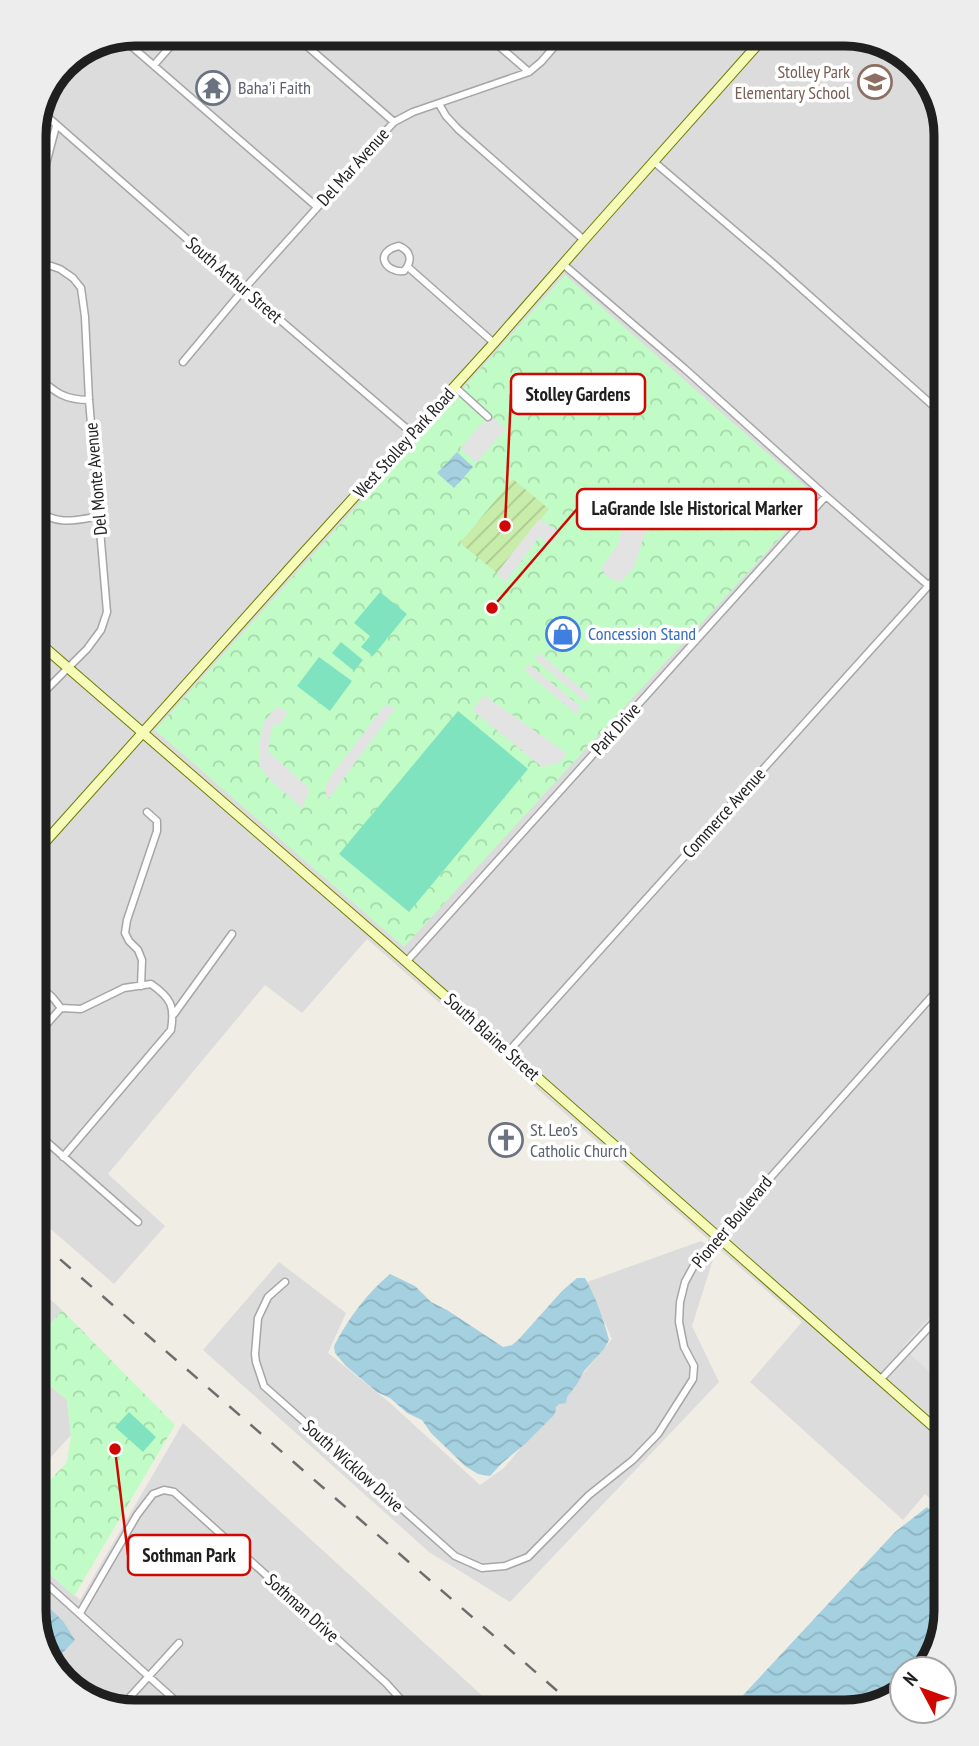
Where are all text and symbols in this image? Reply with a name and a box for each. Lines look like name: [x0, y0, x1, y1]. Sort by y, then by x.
place label: Stolley Park Elementary School: [735, 60, 851, 104]
school or university icon: Stolley Park Elementary School: [856, 63, 894, 101]
temple icon: Baha'i Faith: [194, 69, 232, 107]
place label: Baha'i Faith: [238, 76, 311, 99]
street label: Del Mar Avenue: [312, 123, 394, 211]
street label: South Arthur Street: [181, 232, 287, 328]
callout: Stolley Gardens: [511, 374, 645, 414]
text: Stolley Gardens: [526, 382, 631, 406]
street label: West Stolley Park Road: [348, 383, 459, 503]
street label: Del Monte Avenue: [79, 422, 112, 536]
callout: LaGrande Isle Historical Marker: [577, 489, 816, 529]
text: LaGrande Isle Historical Marker: [592, 496, 803, 520]
shop icon: Concession Stand: [544, 615, 582, 653]
place label: Concession Stand: [588, 622, 696, 645]
street label: Park Drive: [586, 698, 645, 760]
street label: Commerce Avenue: [677, 763, 770, 863]
street label: South Blaine Street: [440, 988, 545, 1085]
place label: St. Leo's Catholic Church: [530, 1118, 627, 1162]
church icon: St. Leo's Catholic Church: [487, 1121, 525, 1159]
street label: Pioneer Boulevard: [686, 1171, 777, 1273]
street label: South Wicklow Drive: [298, 1414, 408, 1517]
callout: Sothman Park: [128, 1535, 250, 1575]
text: Sothman Park: [142, 1543, 236, 1567]
street label: Sothman Drive: [261, 1568, 344, 1647]
north arrow: [888, 1655, 958, 1725]
text: N: [898, 1667, 923, 1691]

